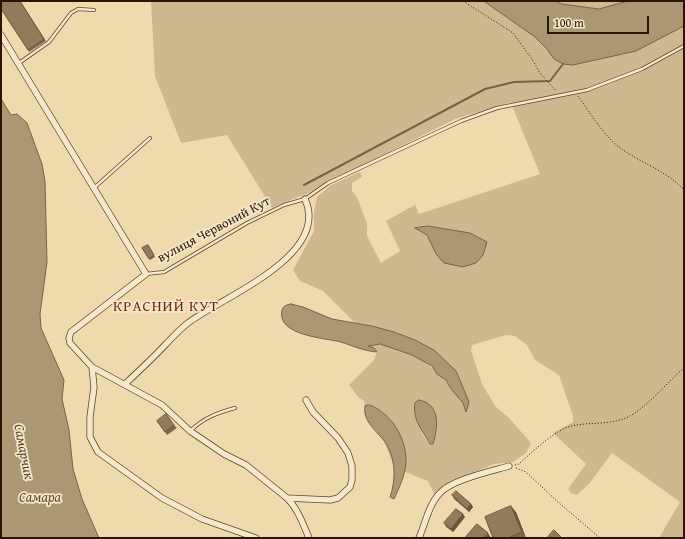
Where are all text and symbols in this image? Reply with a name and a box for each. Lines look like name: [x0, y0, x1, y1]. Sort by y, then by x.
scale bar: [549, 8, 651, 34]
text: 100 m: [554, 14, 584, 31]
street label: вулиця Червоний Кут: [155, 194, 273, 266]
district label: КРАСНИЙ КУТ: [113, 298, 219, 316]
water label: Самарчик: [9, 423, 37, 481]
water label: Самара: [19, 490, 61, 506]

